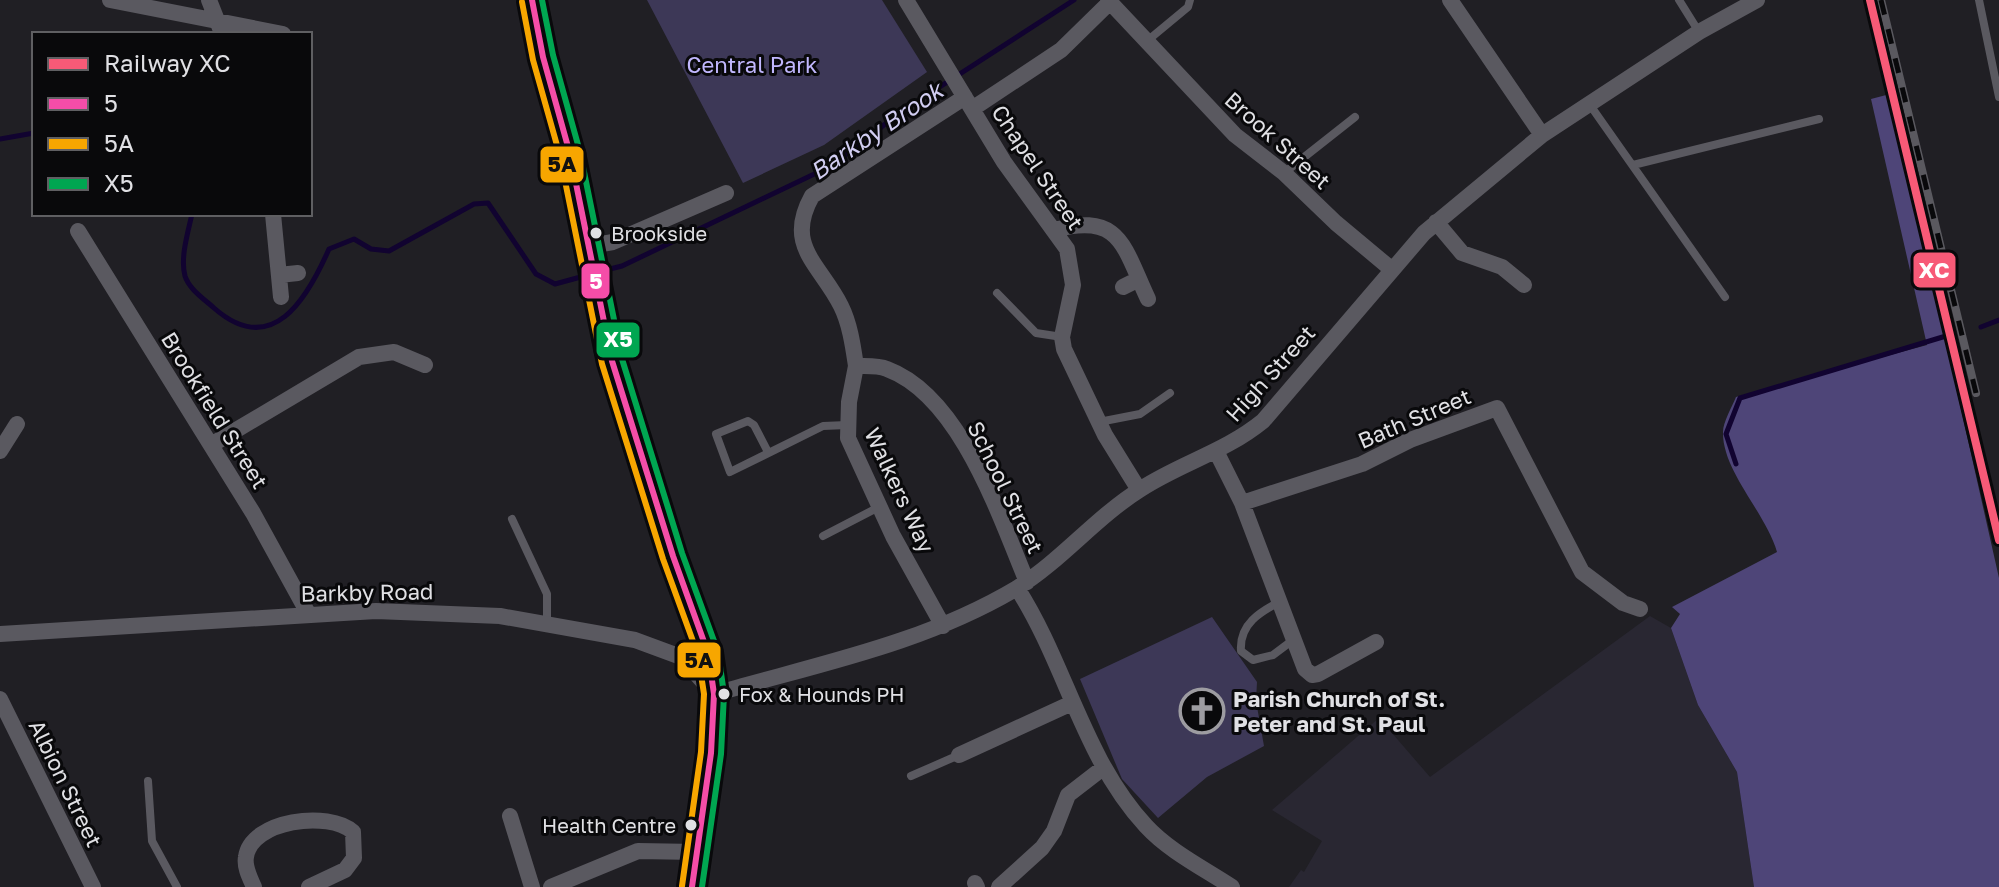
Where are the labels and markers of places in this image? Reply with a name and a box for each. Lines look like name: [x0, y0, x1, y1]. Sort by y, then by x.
place label: Brookside: [611, 221, 707, 245]
marker: Brookside: [588, 225, 604, 241]
place label: Fox & Hounds PH: [739, 682, 905, 706]
place label: Parish Church of St. Peter and St. Paul: [1233, 685, 1445, 737]
marker: Fox & Hounds PH: [716, 686, 732, 702]
church icon: Parish Church of St. Peter and St. Paul: [1178, 687, 1226, 735]
place label: Health Centre: [542, 813, 676, 837]
marker: Health Centre: [683, 817, 699, 833]

